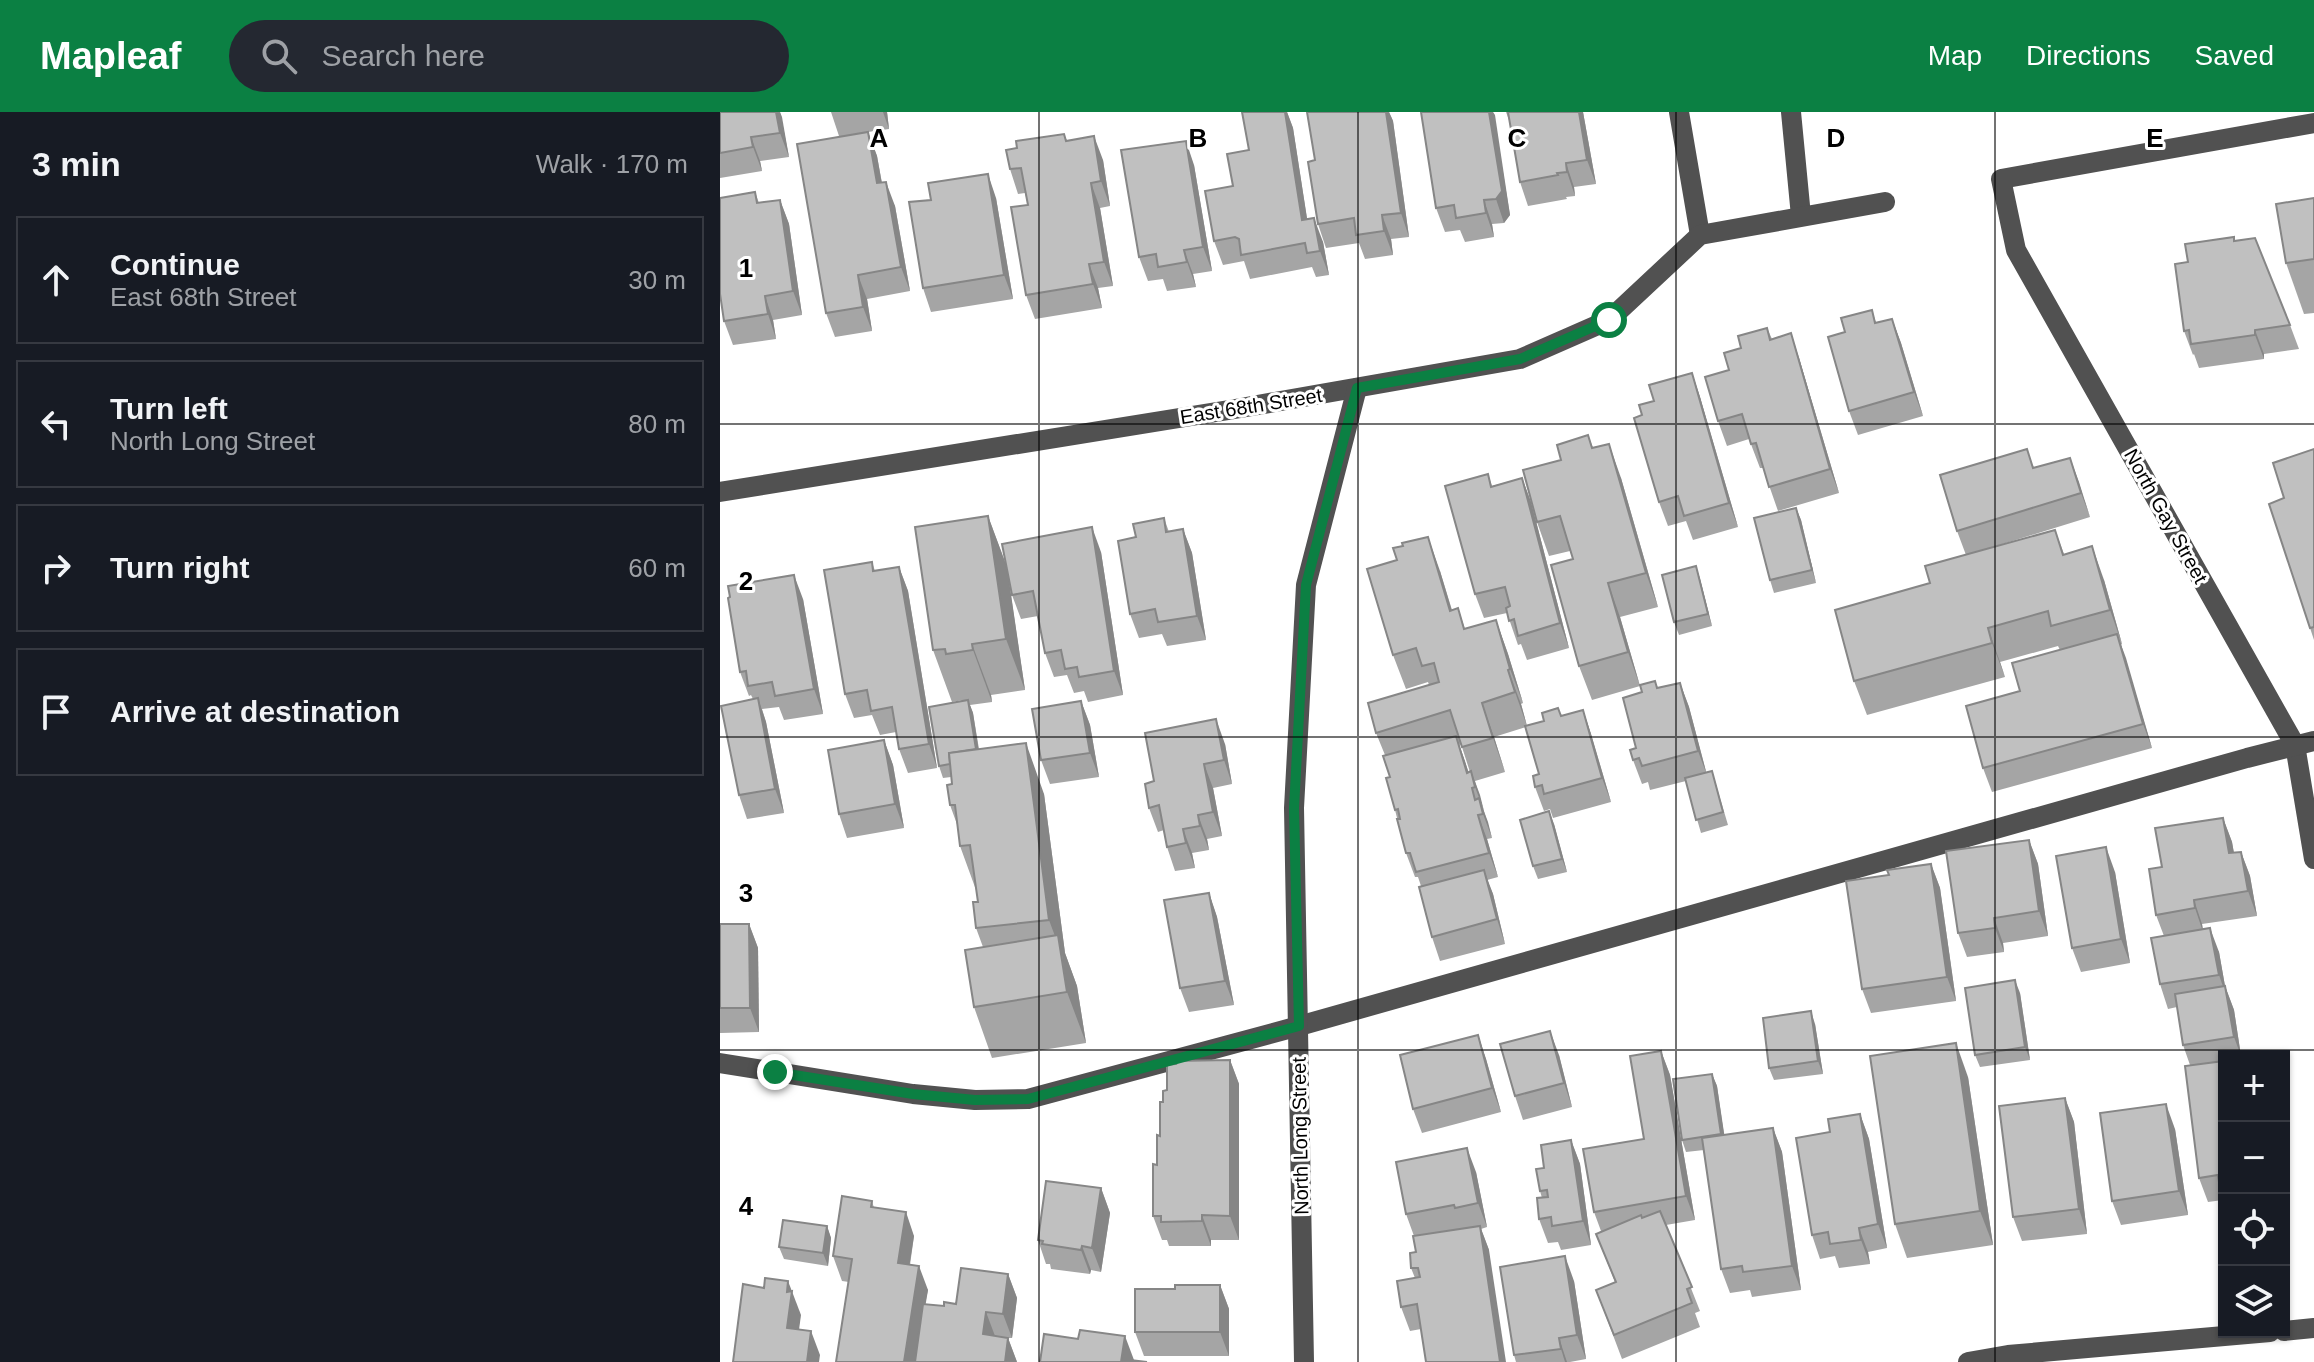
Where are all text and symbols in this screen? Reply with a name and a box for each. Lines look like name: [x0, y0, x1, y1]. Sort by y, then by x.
search box: [229, 20, 789, 92]
icon: search: [257, 34, 301, 78]
text: Mapleaf: [40, 35, 181, 77]
text: Search here: [321, 39, 485, 72]
text: Map: [1928, 40, 1982, 71]
text: Directions: [2026, 40, 2151, 71]
text: Saved: [2195, 40, 2274, 71]
text: A: [870, 123, 889, 153]
text: B: [1189, 123, 1207, 153]
text: C: [1508, 123, 1527, 153]
text: D: [1827, 123, 1845, 153]
text: E: [2146, 123, 2164, 153]
text: 3 min: [32, 145, 121, 183]
text: Walk · 170 m: [536, 149, 688, 179]
text: Continue: [110, 248, 240, 281]
text: 1: [739, 253, 753, 283]
icon: ahead: [34, 258, 78, 302]
text: 30 m: [628, 265, 686, 295]
text: East 68th Street: [110, 282, 296, 312]
route start: [1591, 302, 1627, 338]
street label: East 68th Street: [1178, 384, 1324, 428]
text: Turn left: [110, 392, 228, 425]
icon: left: [34, 402, 78, 446]
text: 80 m: [628, 409, 686, 439]
text: North Long Street: [110, 426, 315, 456]
street label: North Gay Street: [2120, 445, 2212, 587]
icon: right: [34, 546, 78, 590]
text: Turn right: [110, 551, 249, 584]
text: 60 m: [628, 553, 686, 583]
text: 2: [739, 566, 753, 596]
icon: arrive: [34, 690, 78, 734]
text: Arrive at destination: [110, 695, 400, 728]
text: 3: [739, 878, 753, 908]
map controls: [2218, 1050, 2290, 1338]
button: +: [2218, 1050, 2290, 1122]
route end: [757, 1054, 793, 1090]
street label: North Long Street: [1288, 1056, 1312, 1215]
button: −: [2218, 1122, 2290, 1194]
text: 4: [739, 1191, 754, 1221]
button: locate: [2218, 1194, 2290, 1266]
button: layers: [2218, 1266, 2290, 1338]

